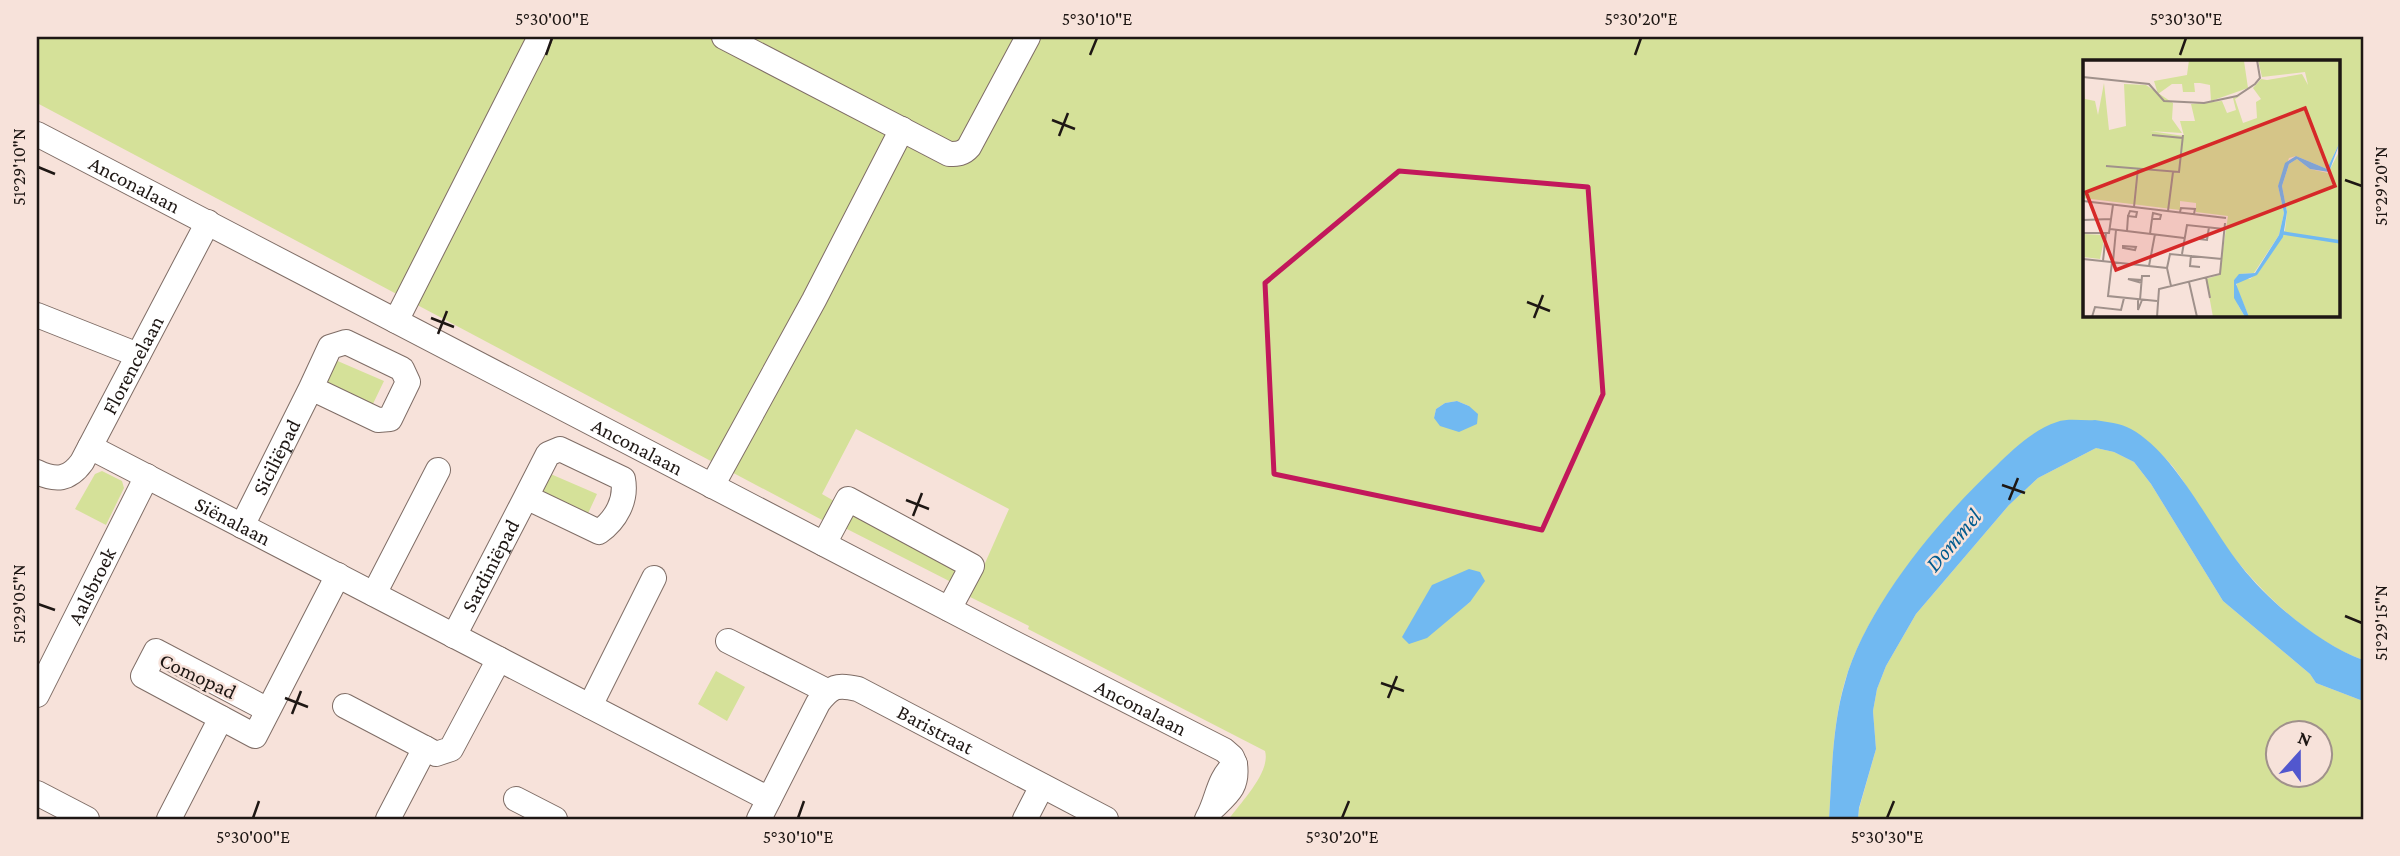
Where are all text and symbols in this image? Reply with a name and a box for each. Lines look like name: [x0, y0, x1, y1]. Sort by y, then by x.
text: 5°30'00"E: [515, 9, 589, 29]
text: 5°30'10"E: [1062, 9, 1132, 29]
text: 5°30'20"E: [1605, 9, 1678, 29]
text: 5°30'30"E: [2150, 9, 2222, 29]
inset map: [2083, 60, 2340, 317]
text: 51°29'10"N: [9, 128, 29, 206]
text: 51°29'20"N: [2371, 146, 2391, 226]
street label: Anconalaan: [85, 151, 184, 218]
street label: Florencelaan: [97, 312, 169, 418]
street label: Anconalaan: [588, 413, 687, 480]
street label: Siciliëpad: [247, 415, 305, 499]
street label: Siënalaan: [191, 492, 275, 551]
water label: Dommel: [1920, 503, 1987, 576]
street label: Sardiniëpad: [456, 516, 524, 616]
street label: Aalsbroek: [62, 544, 121, 628]
text: 51°29'05"N: [9, 564, 29, 644]
text: 51°29'15"N: [2371, 585, 2391, 661]
street label: Comopad: [156, 648, 240, 704]
street label: Anconalaan: [1091, 674, 1191, 741]
street label: Baristraat: [893, 700, 979, 760]
north arrow: [2264, 720, 2334, 790]
text: N: [2295, 726, 2315, 751]
text: 5°30'00"E: [216, 827, 290, 847]
text: 5°30'10"E: [763, 827, 833, 847]
text: 5°30'20"E: [1306, 827, 1379, 847]
text: 5°30'30"E: [1851, 827, 1923, 847]

